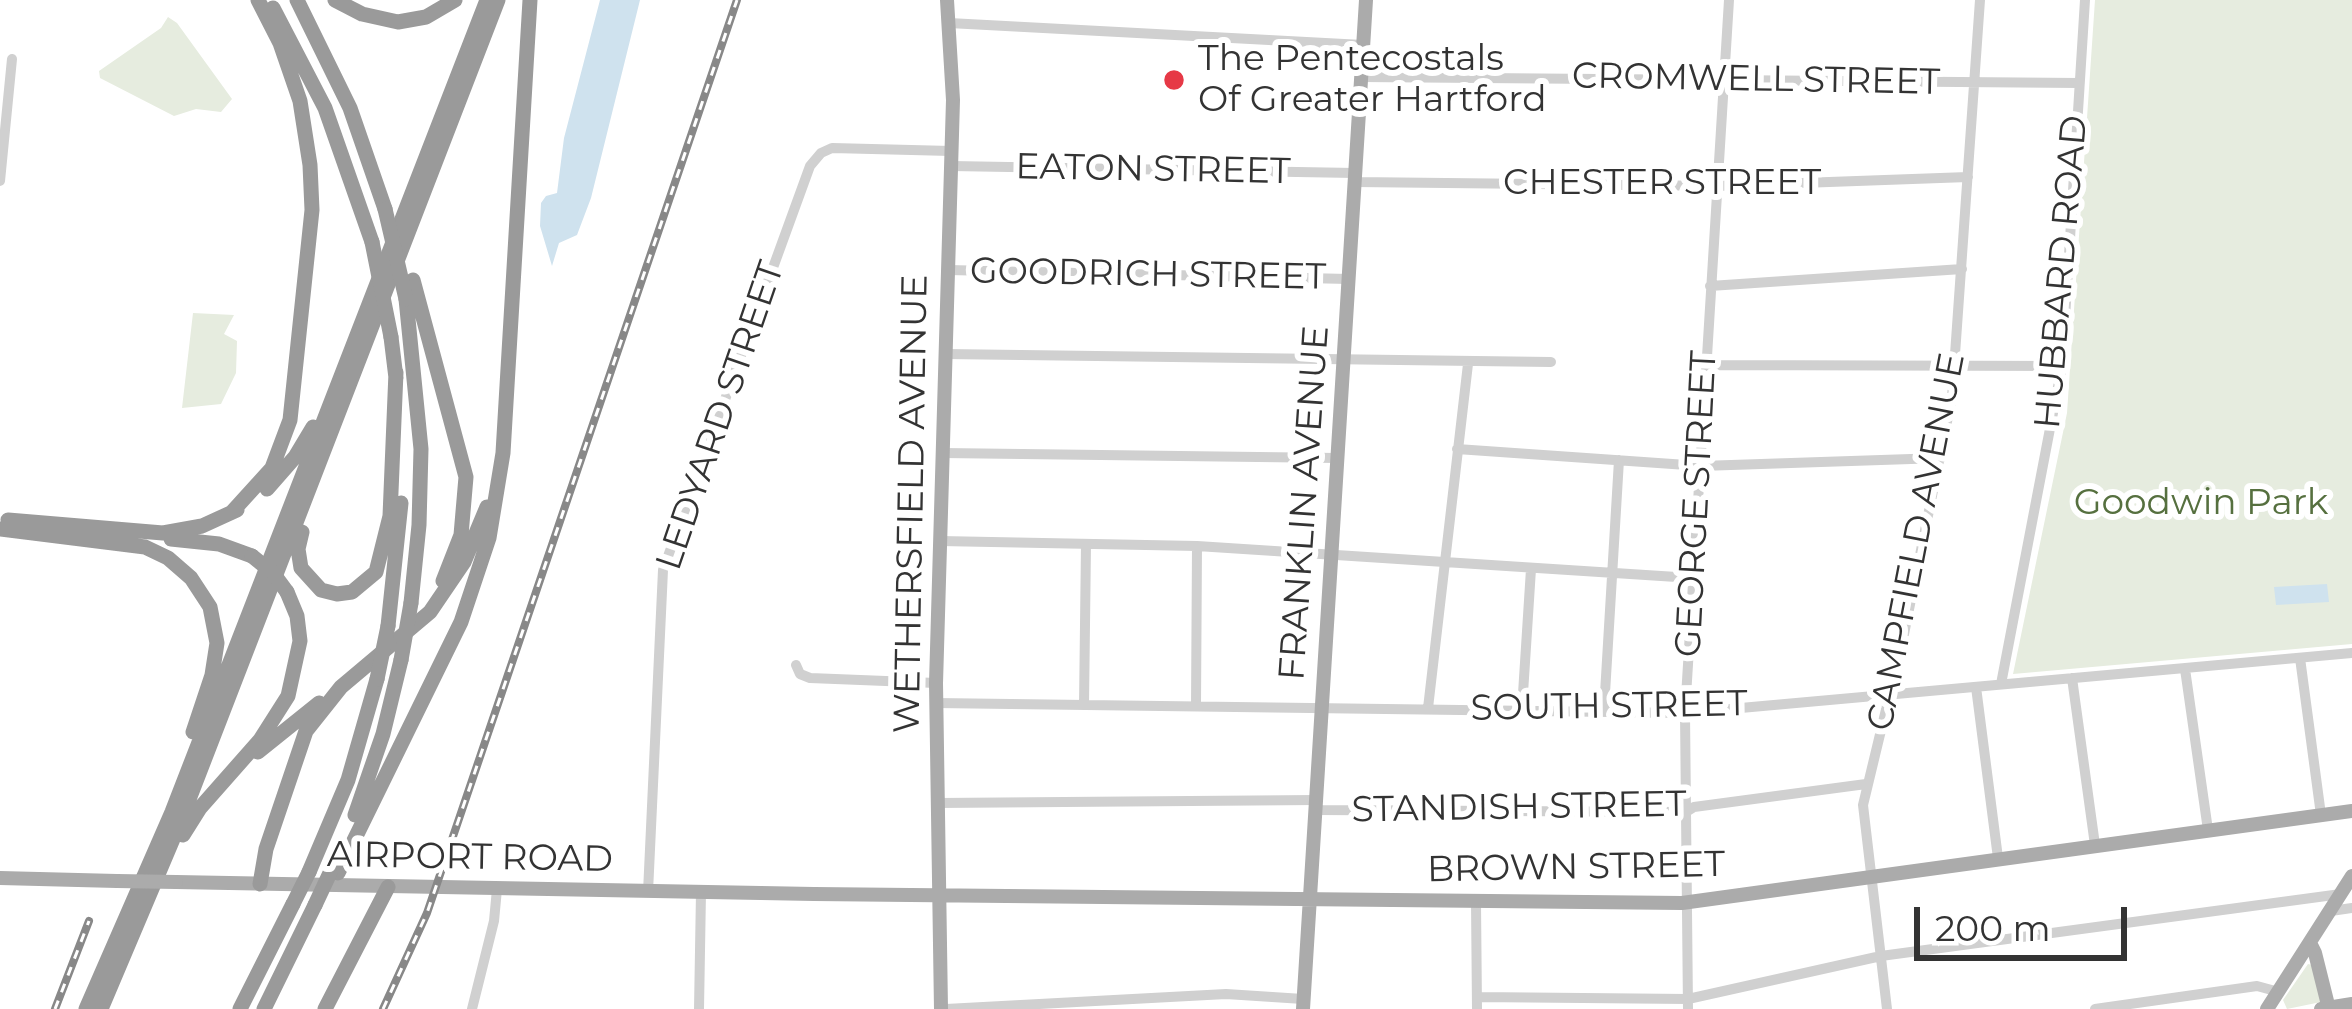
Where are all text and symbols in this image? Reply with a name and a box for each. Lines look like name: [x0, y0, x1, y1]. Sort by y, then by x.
place label: The Pentecostals Of Greater Hartford: [1198, 37, 1547, 122]
street label: CROMWELL STREET: [1572, 55, 1940, 105]
marker: The Pentecostals Of Greater Hartford: [1161, 67, 1187, 93]
street label: HUBBARD ROAD: [2027, 114, 2097, 430]
street label: EATON STREET: [1015, 146, 1291, 194]
street label: CHESTER STREET: [1503, 161, 1821, 205]
street label: GOODRICH STREET: [969, 250, 1327, 300]
street label: LEDYARD STREET: [648, 256, 794, 576]
street label: WETHERSFIELD AVENUE: [886, 274, 938, 734]
street label: FRANKLIN AVENUE: [1271, 324, 1339, 682]
street label: GEORGE STREET: [1667, 350, 1727, 658]
street label: CAMPFIELD AVENUE: [1859, 350, 1975, 734]
park label: Goodwin Park: [2074, 481, 2328, 525]
street label: SOUTH STREET: [1470, 683, 1748, 731]
street label: STANDISH STREET: [1351, 783, 1687, 833]
street label: AIRPORT ROAD: [327, 834, 613, 882]
street label: BROWN STREET: [1427, 844, 1725, 892]
scale bar: [1920, 883, 2133, 957]
text: 200 m: [1935, 906, 2051, 950]

